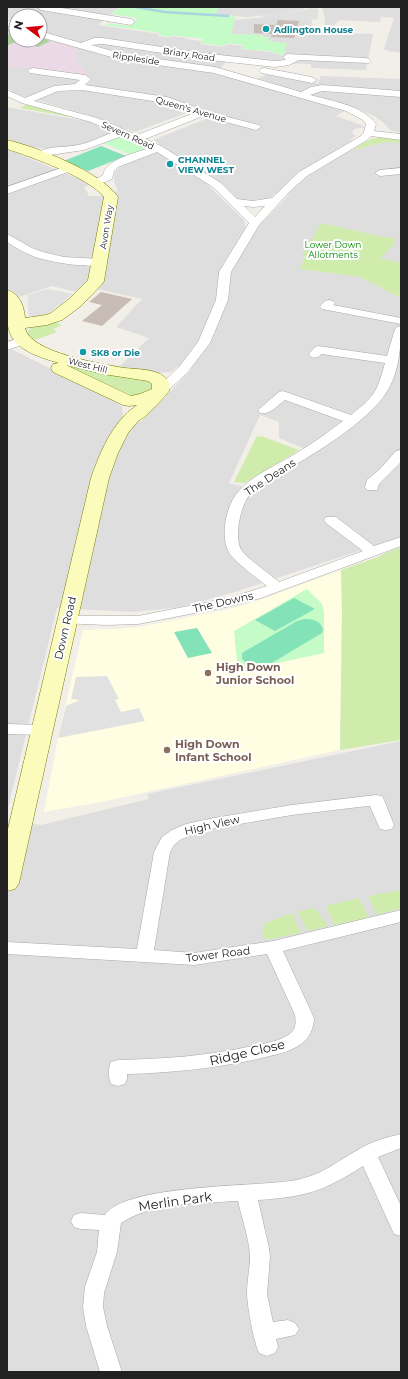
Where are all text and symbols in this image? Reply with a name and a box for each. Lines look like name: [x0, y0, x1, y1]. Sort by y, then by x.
north arrow: [8, 8, 48, 48]
text: N: [10, 19, 26, 31]
marker: Adlington House: [261, 24, 271, 34]
place label: Adlington House: [273, 24, 354, 35]
street label: Briary Road: [162, 45, 216, 63]
street label: Rippleside: [112, 49, 161, 67]
street label: Queen's Avenue: [154, 94, 228, 125]
street label: Severn Road: [100, 118, 156, 152]
place label: CHANNEL VIEW WEST: [177, 154, 235, 175]
marker: CHANNEL VIEW WEST: [165, 159, 175, 169]
street label: Avon Way: [97, 204, 115, 250]
park label: Lower Down Allotments: [305, 239, 361, 260]
marker: SK8 or Die: [78, 347, 88, 357]
place label: SK8 or Die: [91, 347, 140, 358]
street label: West Hill: [67, 355, 109, 375]
street label: The Deans: [242, 455, 299, 499]
street label: The Downs: [191, 588, 255, 616]
street label: Down Road: [51, 595, 79, 661]
place label: High Down Junior School: [215, 660, 294, 687]
marker: High Down Junior School: [203, 668, 213, 678]
place label: High Down Infant School: [175, 737, 252, 764]
marker: High Down Infant School: [162, 745, 172, 755]
street label: High View: [183, 812, 241, 838]
street label: Tower Road: [185, 943, 251, 965]
street label: Ridge Close: [208, 1036, 286, 1068]
street label: Merlin Park: [137, 1188, 213, 1214]

